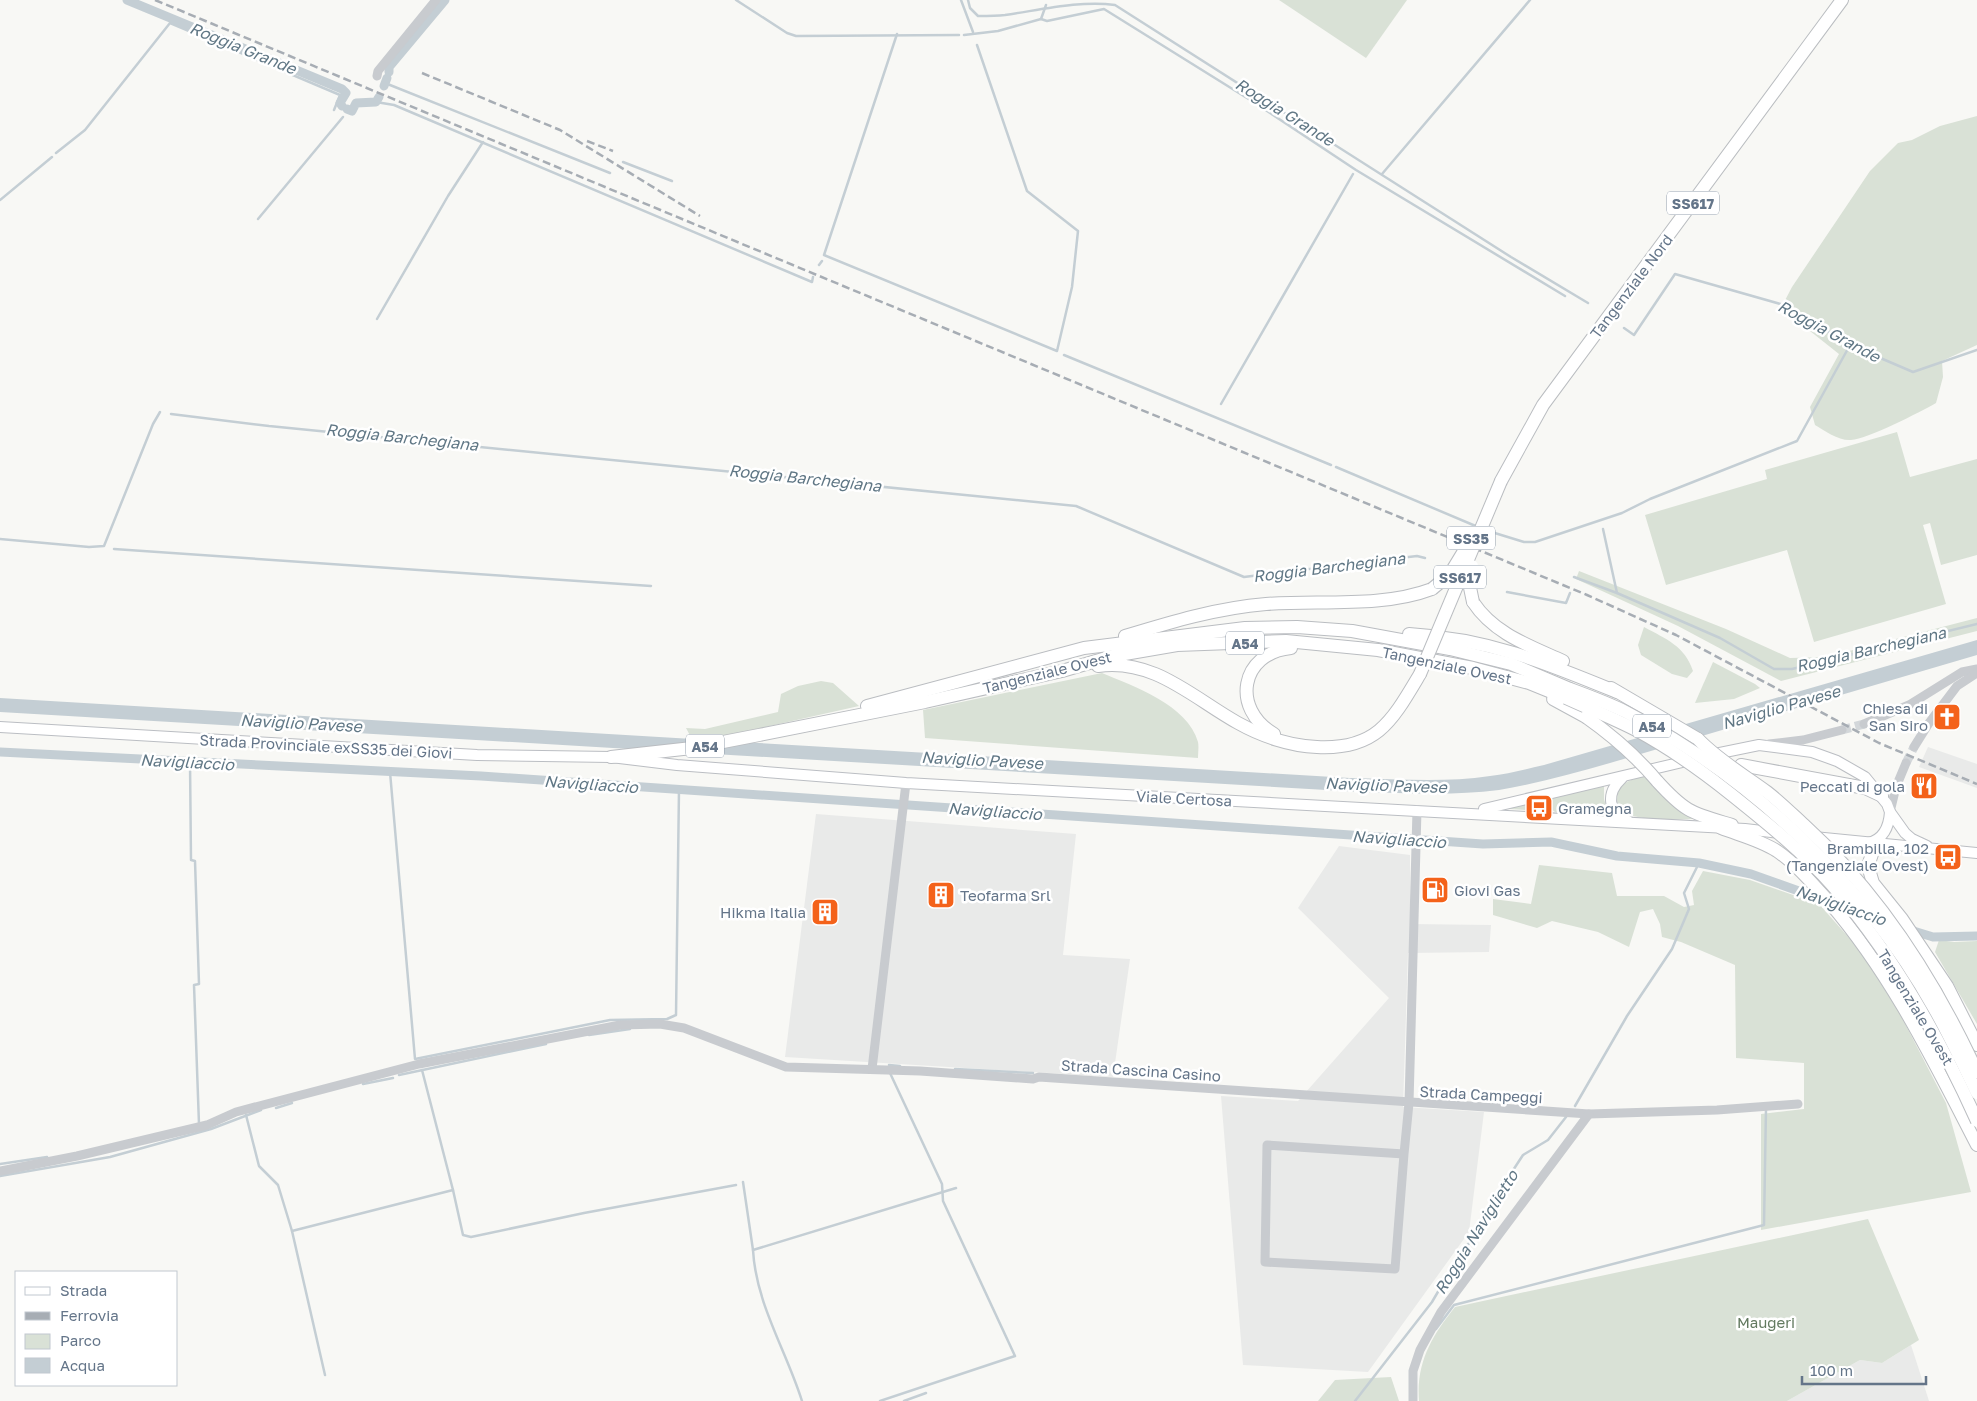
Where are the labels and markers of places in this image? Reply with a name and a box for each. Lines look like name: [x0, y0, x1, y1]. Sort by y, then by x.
place label: Chiesa di San Siro: [1862, 699, 1928, 734]
church icon: Chiesa di San Siro: [1932, 702, 1962, 732]
restaurant icon: Peccati di gola: [1909, 771, 1939, 801]
place label: Peccati di gola: [1800, 777, 1905, 795]
bus stop icon: Gramegna: [1524, 793, 1554, 823]
place label: Gramegna: [1558, 799, 1632, 817]
place label: Brambilla, 102 (Tangenziale Ovest): [1786, 839, 1929, 874]
bus stop icon: Brambilla, 102 (Tangenziale Ovest): [1933, 842, 1963, 872]
fuel station icon: Giovi Gas: [1420, 875, 1450, 905]
building icon: Teofarma Srl: [926, 880, 956, 910]
place label: Giovi Gas: [1454, 881, 1521, 899]
place label: Teofarma Srl: [960, 886, 1051, 904]
building icon: Hikma Italia: [810, 897, 840, 927]
place label: Hikma Italia: [720, 903, 806, 921]

